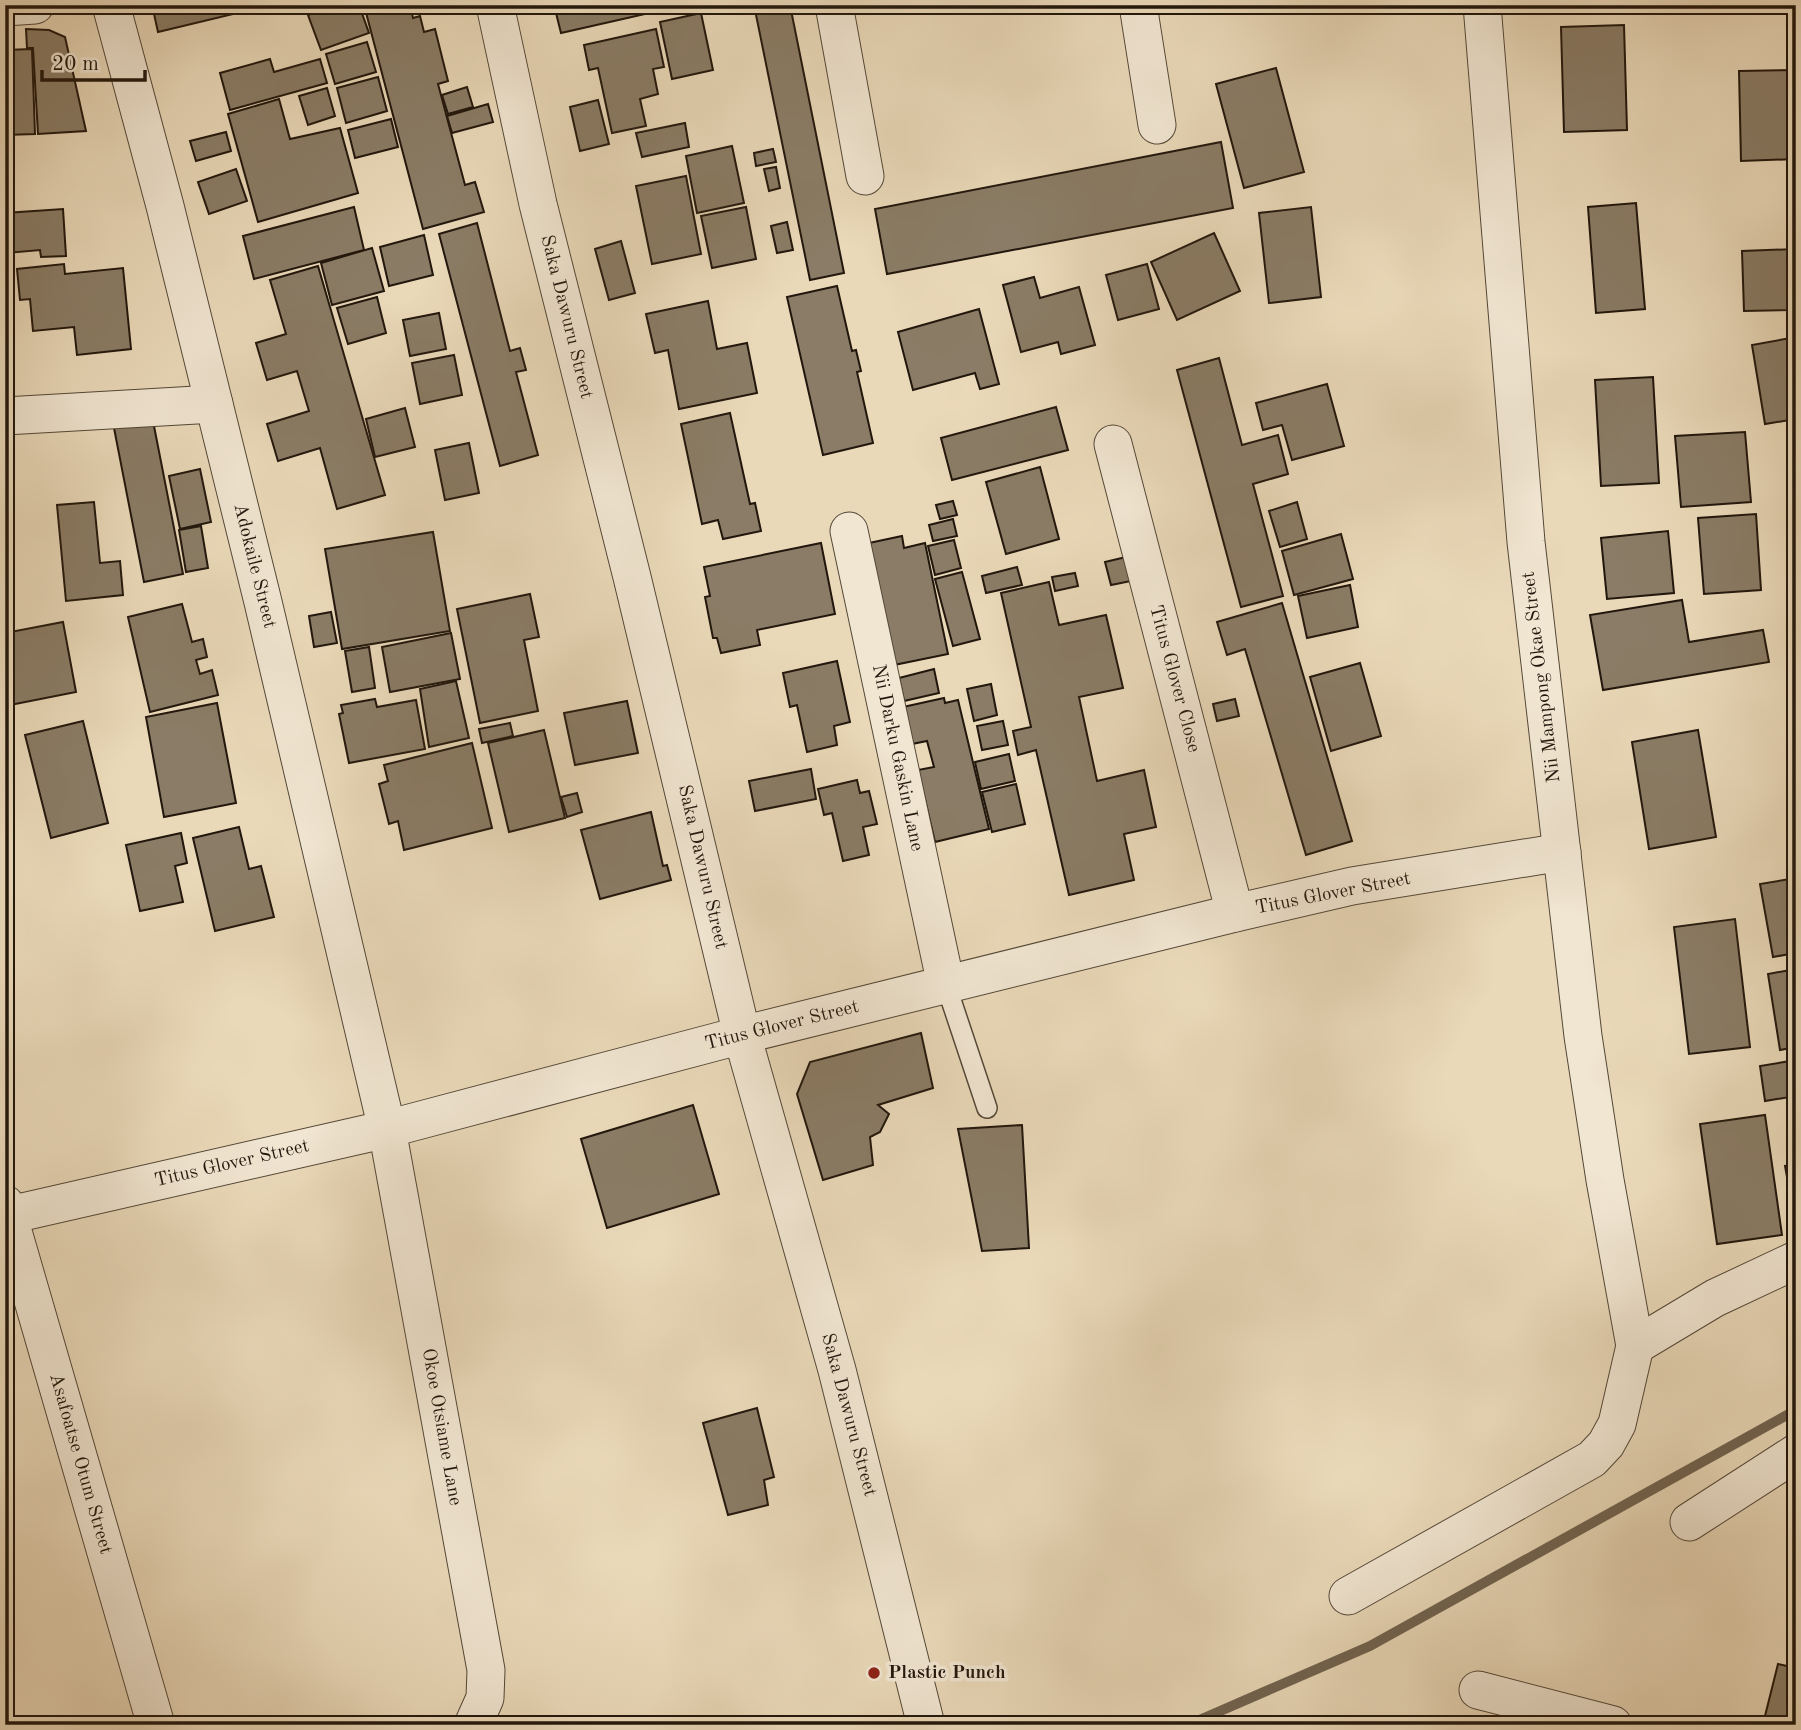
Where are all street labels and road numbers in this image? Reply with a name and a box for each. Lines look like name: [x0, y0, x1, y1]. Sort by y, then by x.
street label: Saka Dawuru Street: [536, 233, 596, 401]
street label: Adokaile Street: [229, 502, 279, 630]
street label: Nii Mampong Okae Street: [1520, 570, 1564, 784]
street label: Titus Glover Close: [1145, 603, 1203, 755]
street label: Nii Darku Gaskin Lane: [868, 663, 926, 853]
street label: Saka Dawuru Street: [674, 783, 730, 951]
street label: Titus Glover Street: [1254, 870, 1412, 918]
street label: Titus Glover Street: [703, 998, 861, 1054]
street label: Titus Glover Street: [153, 1137, 311, 1191]
street label: Saka Dawuru Street: [817, 1331, 879, 1499]
street label: Okoe Otsiame Lane: [418, 1347, 464, 1507]
street label: Asafoatse Otum Street: [45, 1371, 115, 1557]

